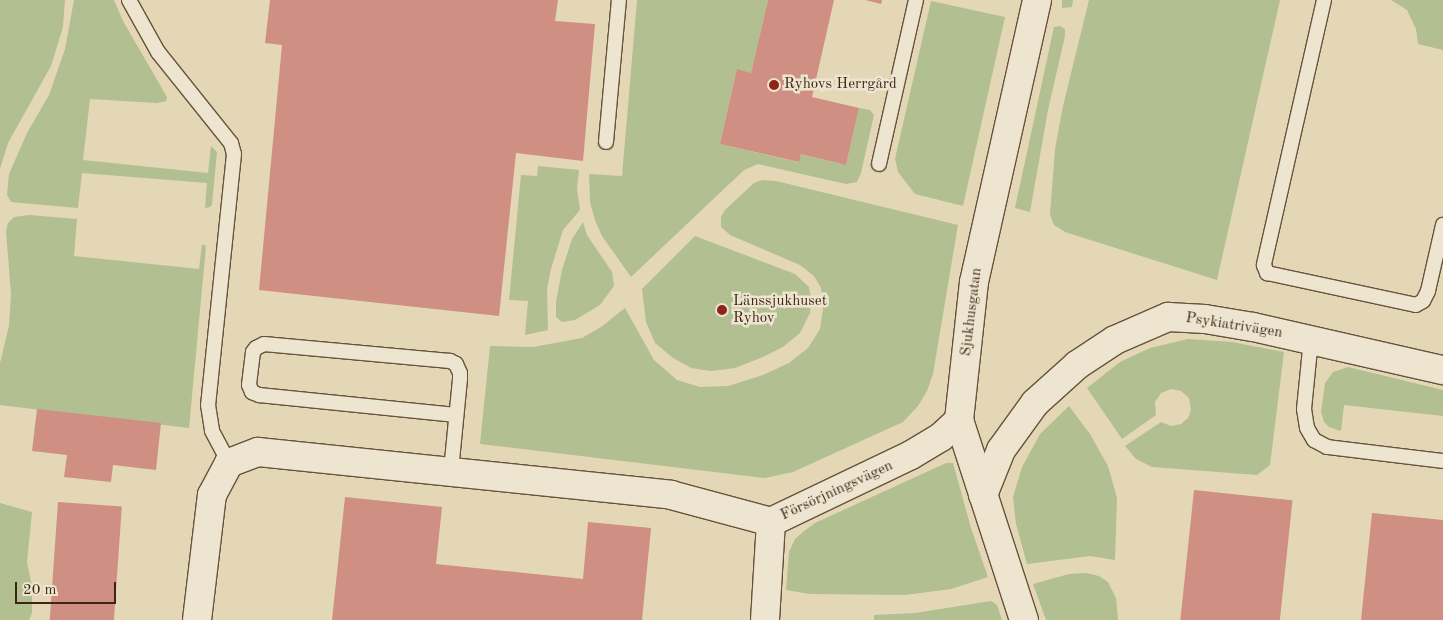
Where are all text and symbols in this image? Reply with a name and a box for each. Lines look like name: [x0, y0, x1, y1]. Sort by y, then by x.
place label: Ryhovs Herrgård: [784, 76, 897, 94]
marker: Ryhovs Herrgård: [768, 79, 780, 91]
street label: Sjukhusgatan: [958, 267, 986, 357]
place label: Länssjukhuset Ryhov: [733, 292, 827, 327]
marker: Länssjukhuset Ryhov: [715, 303, 729, 317]
street label: Psykiatrivägen: [1184, 309, 1284, 343]
street label: Försörjningsvägen: [778, 457, 896, 525]
scale bar: [18, 572, 119, 604]
text: 20 m: [23, 583, 57, 598]

